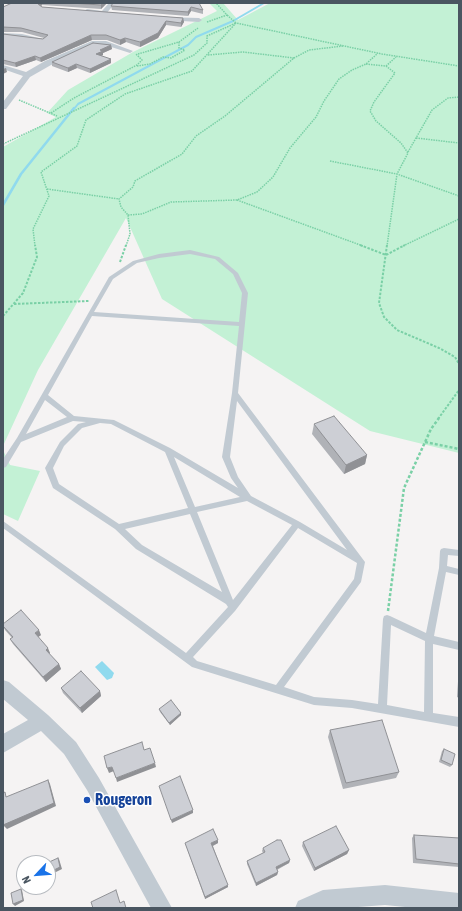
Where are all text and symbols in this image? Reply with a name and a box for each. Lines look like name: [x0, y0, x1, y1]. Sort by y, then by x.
place label: Rougeron: [95, 790, 152, 810]
marker: Rougeron: [82, 795, 92, 805]
north arrow: [16, 855, 56, 895]
text: N: [19, 874, 33, 885]

